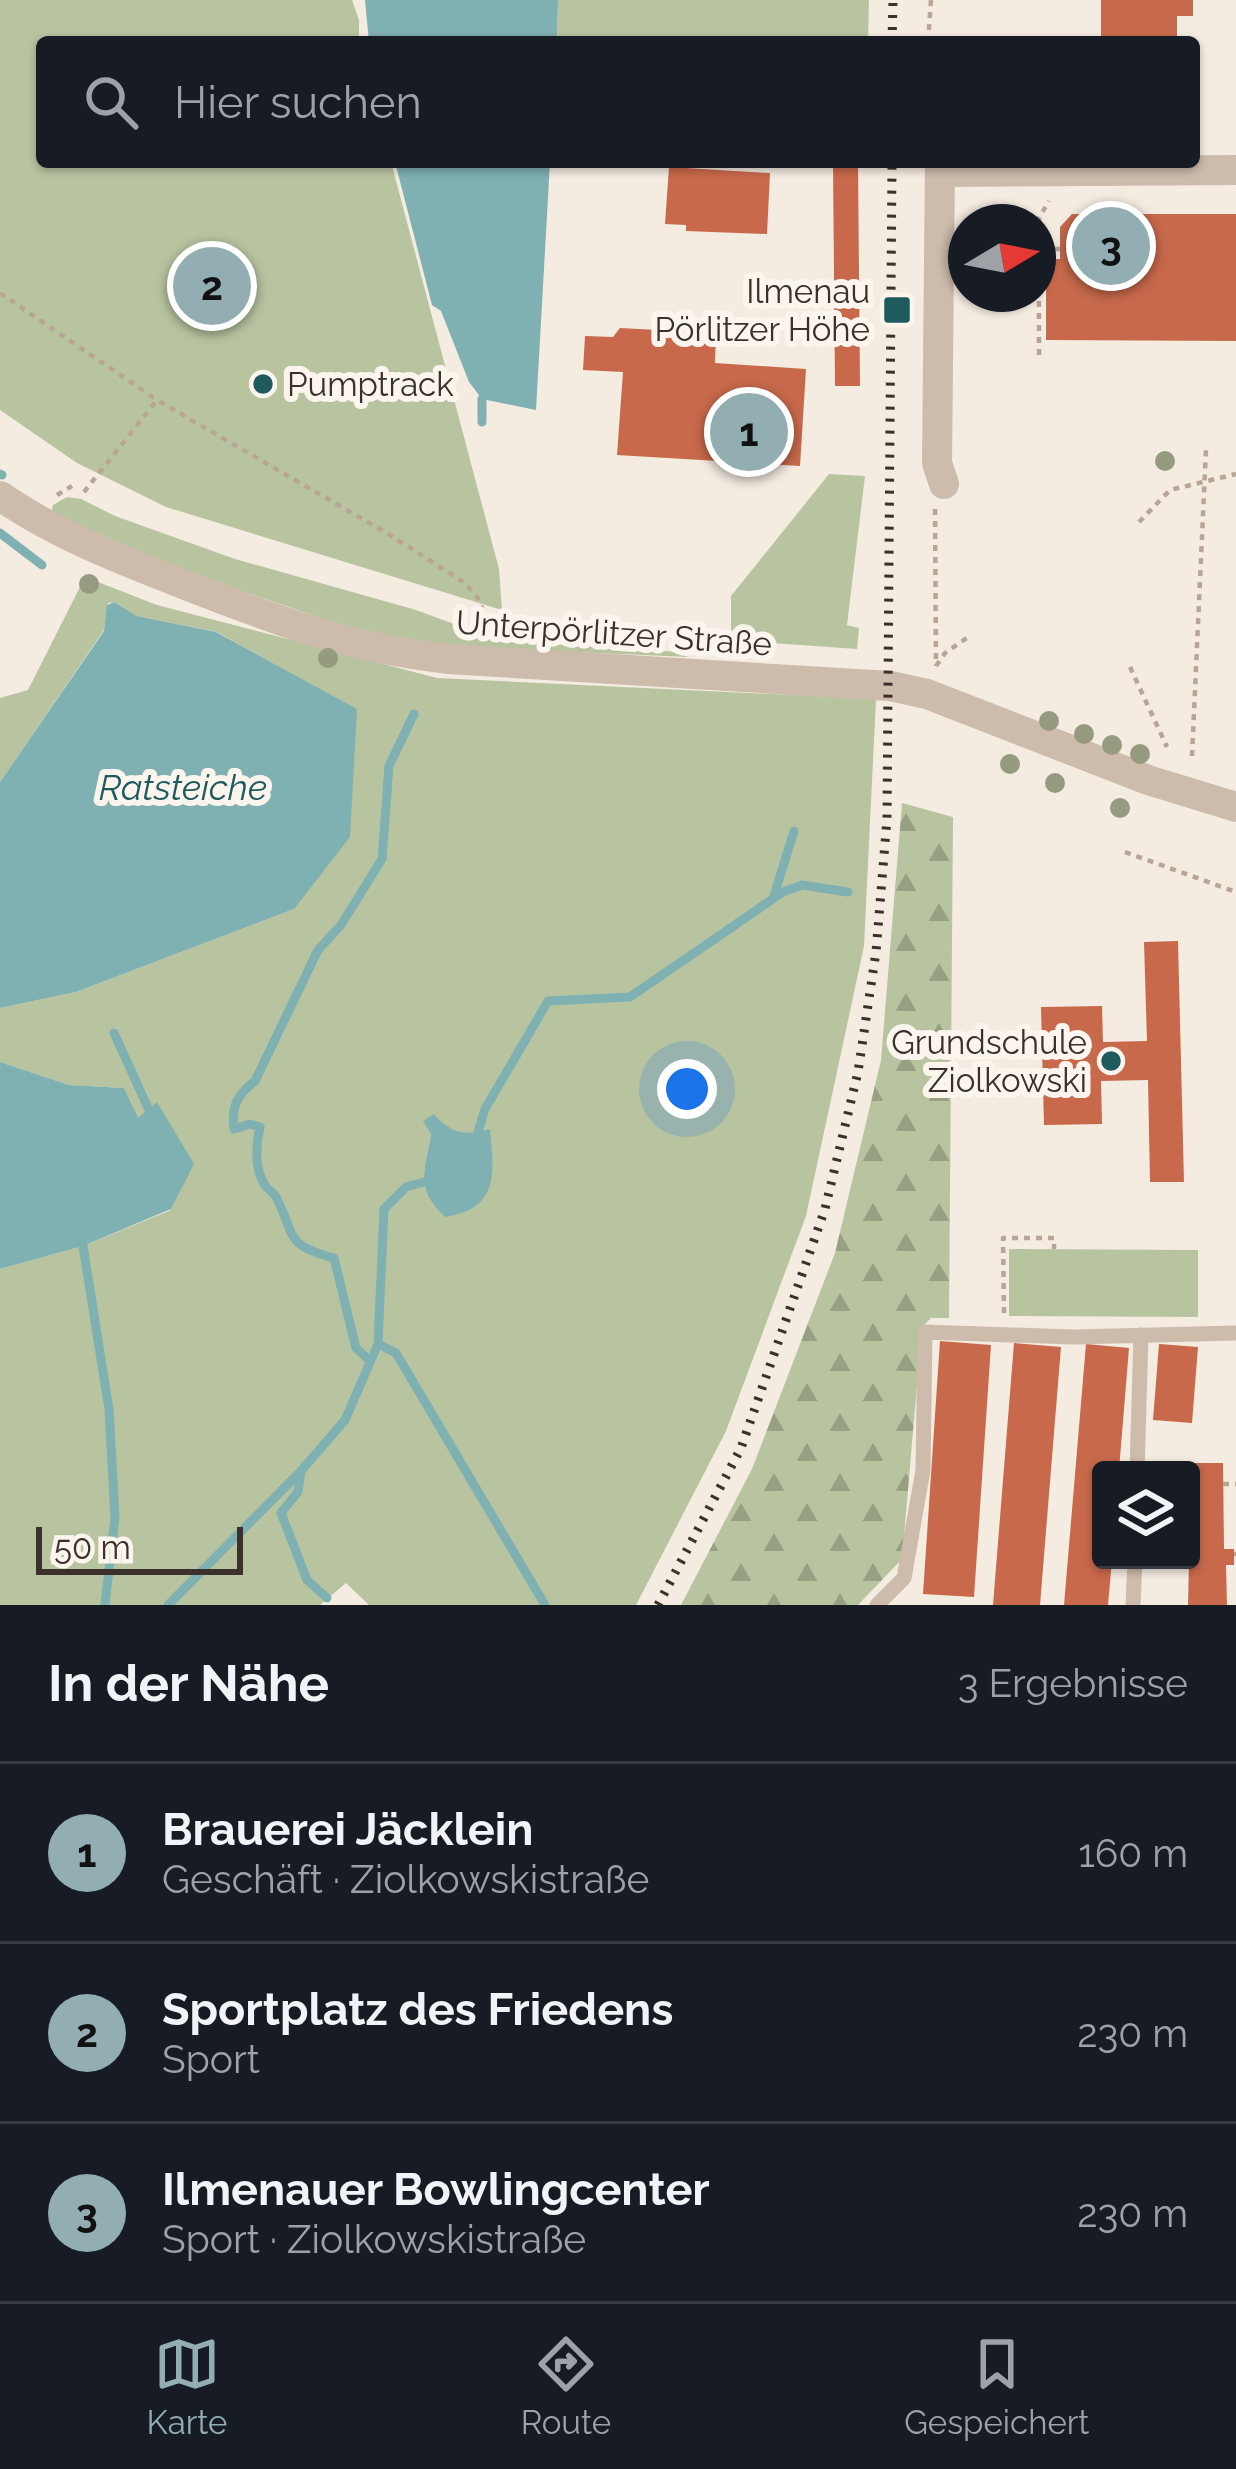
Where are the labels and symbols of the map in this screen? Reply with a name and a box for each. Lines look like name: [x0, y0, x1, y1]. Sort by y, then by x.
pin: 3: [1072, 201, 1150, 291]
north arrow: [948, 204, 1056, 312]
pin: 2: [173, 241, 251, 331]
place label: Ilmenau Pörlitzer Höhe: [655, 272, 870, 349]
marker: Ilmenau Pörlitzer Höhe: [881, 294, 913, 326]
place label: Pumptrack: [287, 365, 454, 404]
marker: Pumptrack: [250, 371, 276, 397]
pin: 1: [710, 387, 788, 477]
street label: Unterpörlitzer Straße: [455, 603, 773, 663]
water label: Ratsteiche: [99, 766, 267, 808]
place label: Grundschule Ziolkowski: [891, 1023, 1087, 1100]
marker: Grundschule Ziolkowski: [1098, 1048, 1124, 1074]
your location: [657, 1059, 717, 1119]
scale bar: [36, 1521, 243, 1574]

